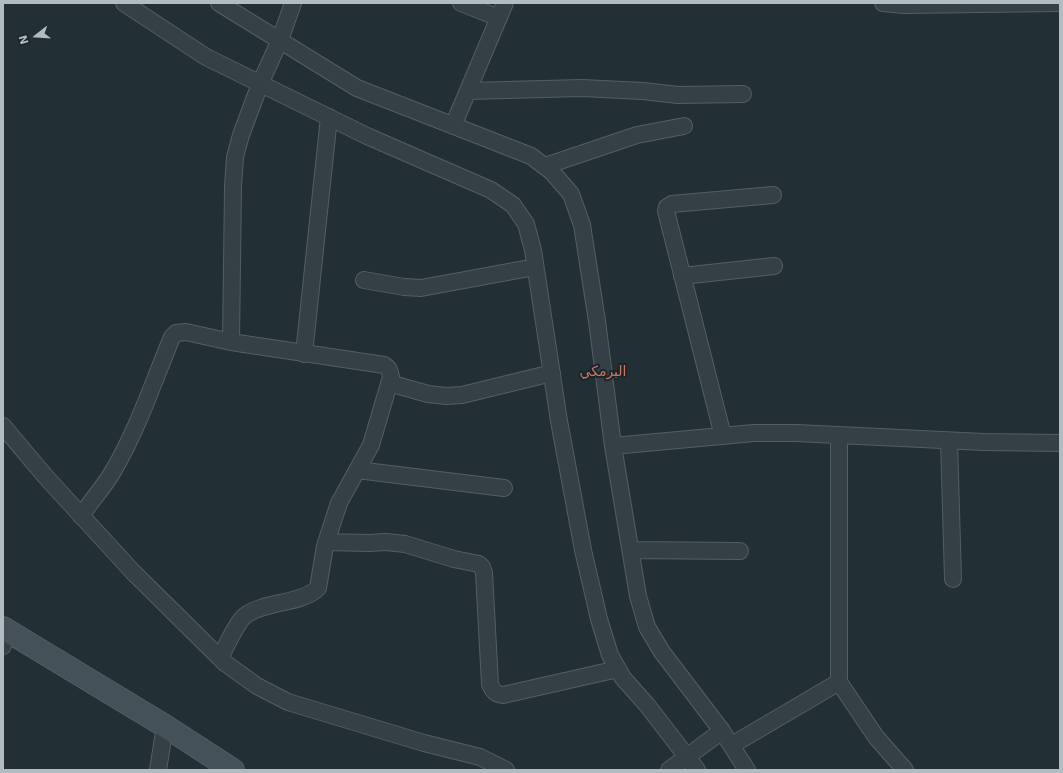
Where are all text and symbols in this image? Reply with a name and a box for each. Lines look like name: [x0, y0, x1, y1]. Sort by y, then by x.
north arrow: [16, 16, 56, 56]
text: N: [16, 33, 32, 46]
district label: البرمكي: [579, 364, 627, 380]

